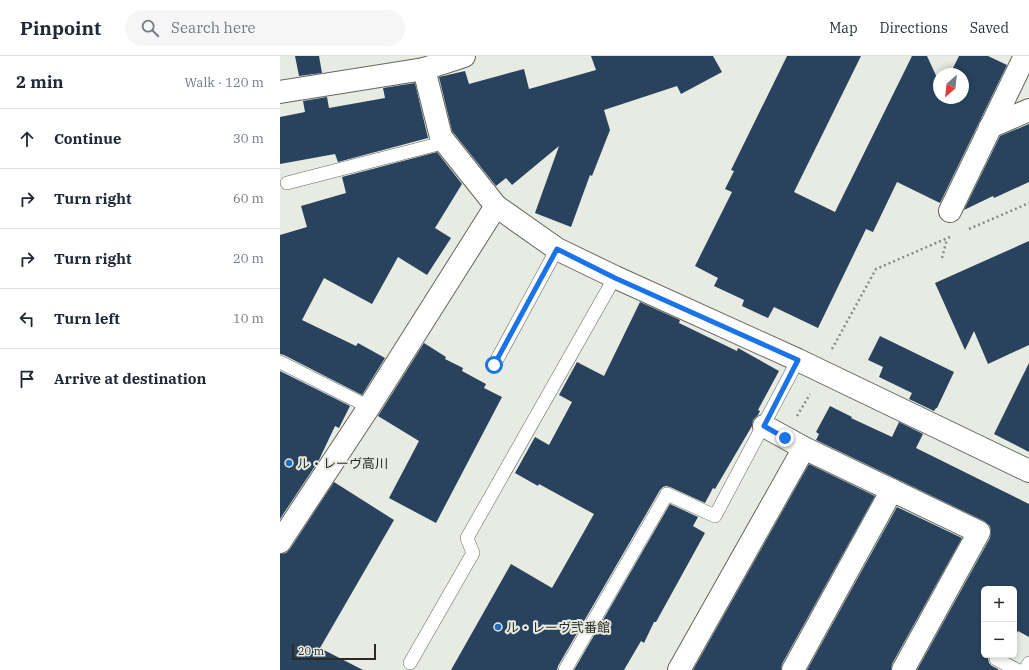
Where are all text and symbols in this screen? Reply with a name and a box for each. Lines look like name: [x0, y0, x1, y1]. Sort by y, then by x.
search box: [125, 10, 405, 46]
text: Pinpoint: [20, 16, 101, 40]
icon: search: [139, 17, 161, 39]
text: Search here: [171, 18, 256, 37]
text: Map: [829, 19, 858, 37]
text: Directions: [880, 19, 948, 37]
text: Saved: [970, 19, 1009, 37]
north arrow: [933, 68, 969, 104]
text: 2 min: [16, 71, 64, 93]
text: Walk · 120 m: [185, 74, 264, 91]
icon: ahead: [16, 128, 38, 150]
text: Continue: [54, 129, 121, 148]
text: 30 m: [233, 130, 264, 147]
icon: right: [16, 188, 38, 210]
text: Turn right: [54, 189, 132, 208]
text: 60 m: [233, 190, 264, 207]
icon: right: [16, 248, 38, 270]
text: Turn right: [54, 249, 132, 268]
text: 20 m: [233, 250, 264, 267]
icon: left: [16, 308, 38, 330]
text: Turn left: [54, 309, 120, 328]
text: 10 m: [233, 310, 264, 327]
route start: [485, 356, 503, 374]
icon: arrive: [16, 368, 38, 390]
text: Arrive at destination: [54, 369, 206, 388]
route end: [776, 429, 794, 447]
place label: ル・レーヴ高川: [297, 455, 388, 472]
marker: ル・レーヴ高川: [284, 458, 294, 468]
map controls: [981, 586, 1017, 658]
button: +: [981, 586, 1017, 622]
place label: ル・レーヴ弐番館: [506, 619, 610, 636]
marker: ル・レーヴ弐番館: [493, 622, 503, 632]
button: −: [981, 622, 1017, 658]
scale bar: [292, 642, 376, 661]
text: 20 m: [298, 644, 324, 658]

